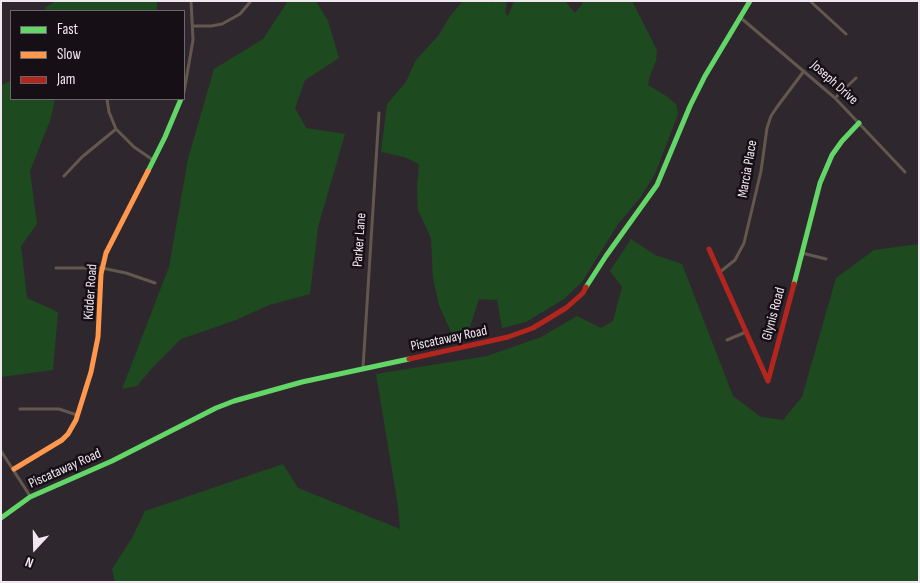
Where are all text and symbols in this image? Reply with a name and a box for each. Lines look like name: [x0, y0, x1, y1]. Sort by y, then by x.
legend: [10, 10, 185, 100]
text: Fast: [57, 20, 78, 39]
text: Slow: [57, 45, 81, 64]
street label: Joseph Drive: [807, 57, 861, 109]
text: Jam: [57, 70, 75, 89]
street label: Marcia Place: [735, 139, 761, 199]
street label: Parker Lane: [350, 212, 370, 268]
street label: Kidder Road: [81, 264, 101, 320]
street label: Glynis Road: [759, 286, 789, 342]
street label: Piscataway Road: [409, 323, 489, 355]
street label: Piscataway Road: [26, 446, 104, 492]
north arrow: [10, 523, 60, 573]
text: N: [23, 553, 36, 572]

